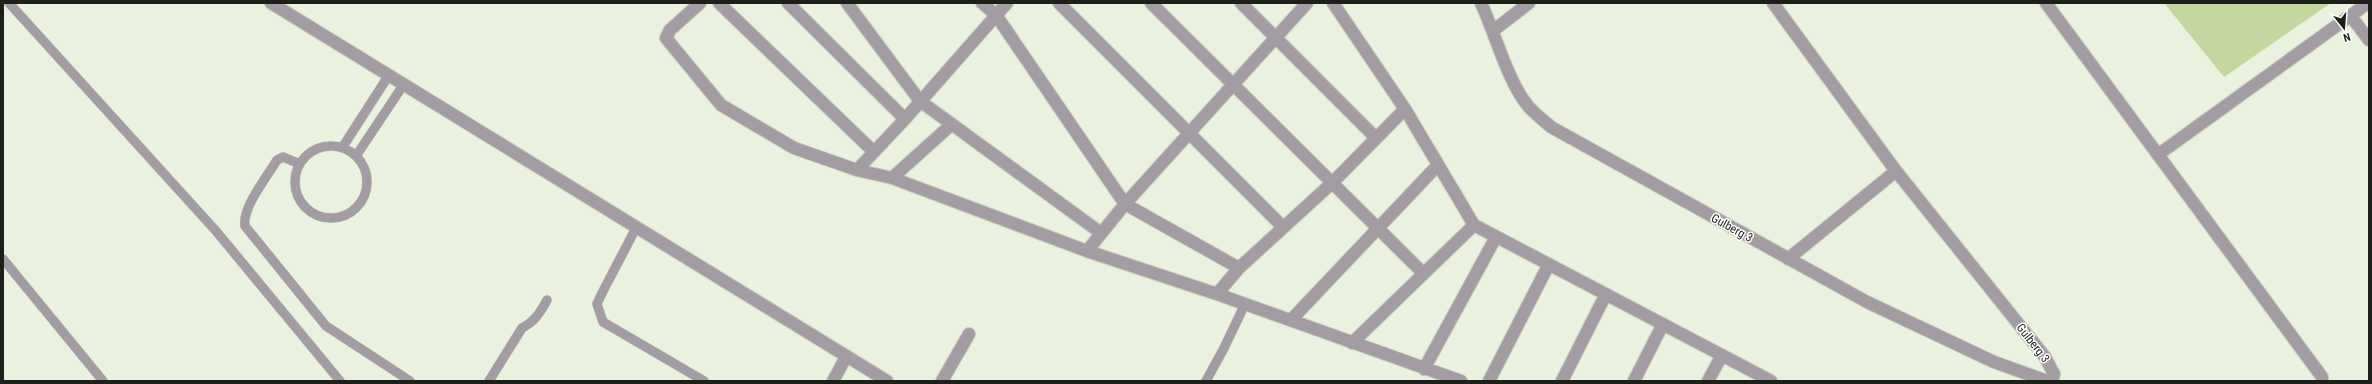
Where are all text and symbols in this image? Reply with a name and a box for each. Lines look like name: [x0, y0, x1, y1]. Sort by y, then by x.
north arrow: [2324, 8, 2364, 48]
text: N: [2341, 30, 2352, 44]
street label: Gulberg 3: [1709, 211, 1755, 245]
street label: Gulberg 3: [2014, 321, 2053, 365]

